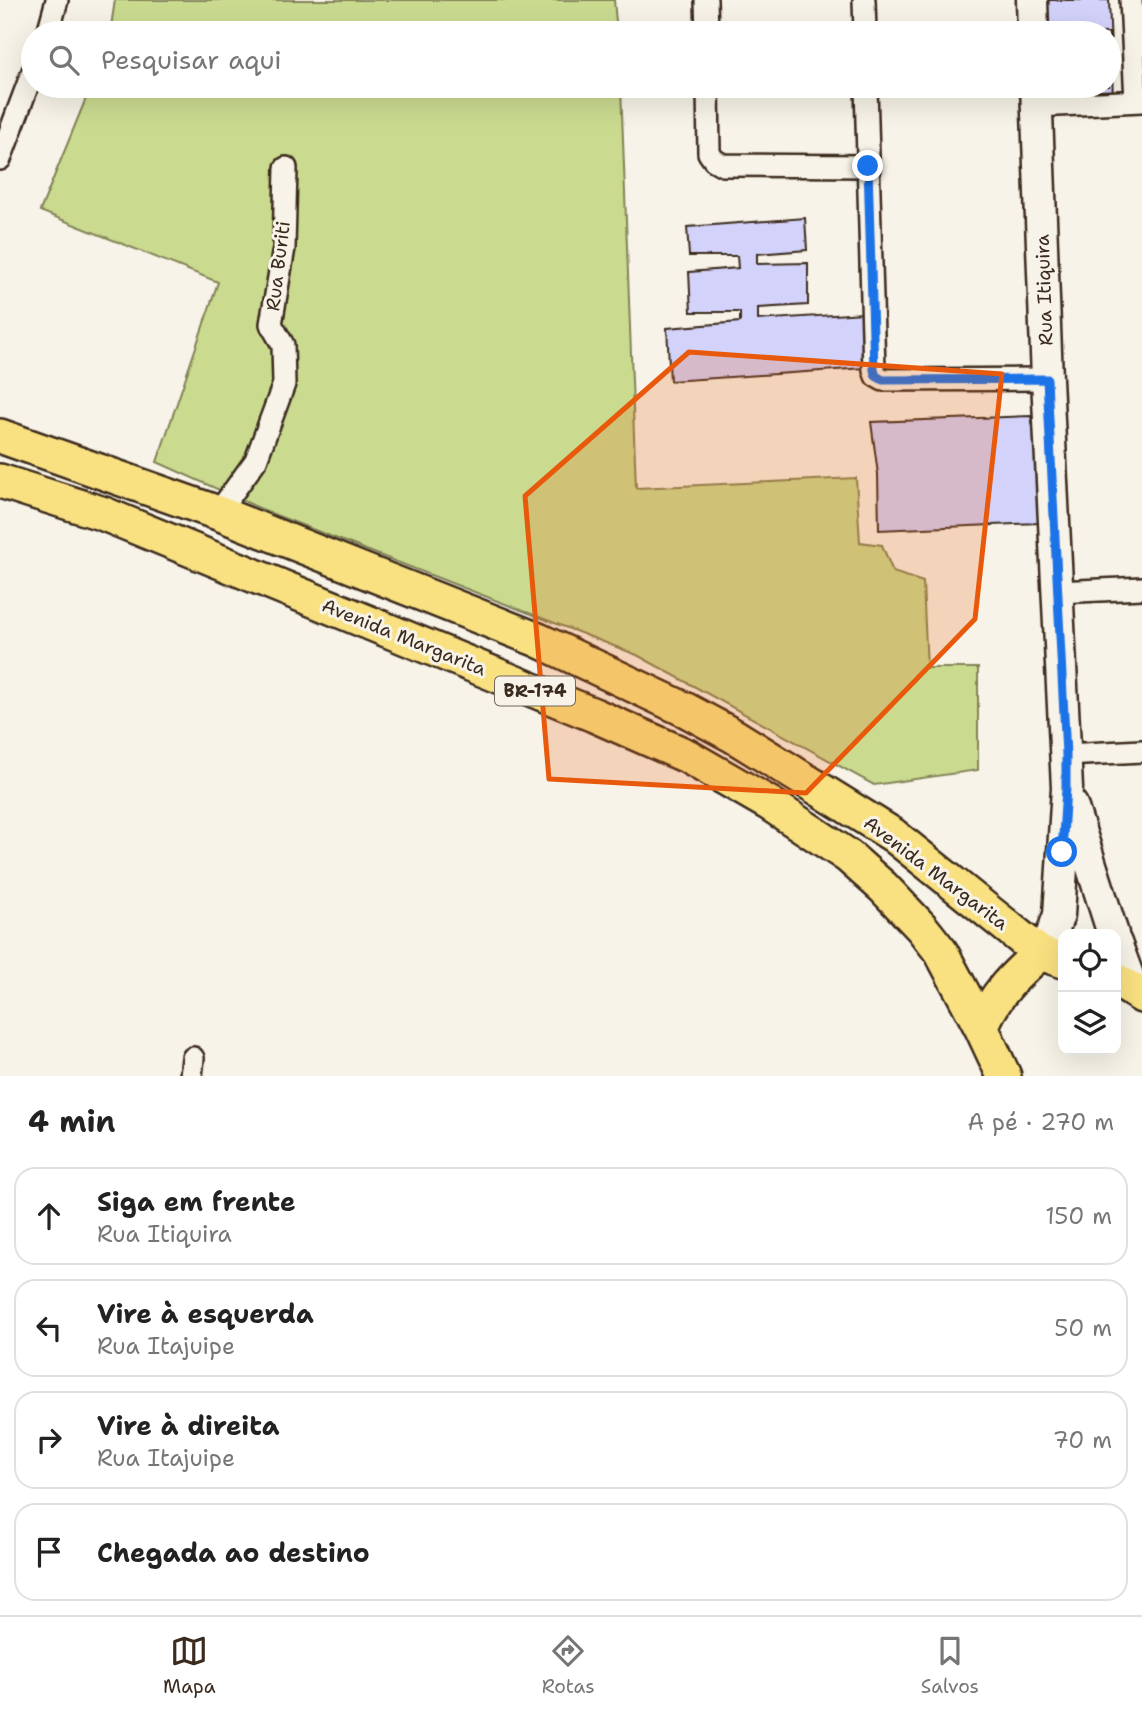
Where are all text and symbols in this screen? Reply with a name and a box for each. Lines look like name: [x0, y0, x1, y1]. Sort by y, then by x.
search box: [21, 21, 1121, 98]
icon: search: [45, 41, 83, 79]
text: Pesquisar aqui: [101, 42, 282, 77]
route end: [852, 150, 883, 181]
street label: Rua Buriti: [260, 220, 296, 312]
street label: Rua Itiquira: [1030, 234, 1058, 346]
street label: Avenida Margarita: [318, 593, 490, 681]
road number: BR-174: [495, 676, 575, 706]
street label: Avenida Margarita: [859, 810, 1014, 936]
route start: [1046, 836, 1077, 867]
map controls: [1058, 929, 1121, 1055]
button: locate: [1058, 929, 1121, 992]
button: layers: [1058, 992, 1121, 1055]
text: 4 min: [28, 1101, 115, 1142]
text: A pé · 270 m: [968, 1107, 1114, 1137]
text: Siga em frente: [97, 1184, 296, 1219]
icon: ahead: [30, 1197, 68, 1235]
text: 150 m: [1045, 1201, 1112, 1231]
text: Rua Itiquira: [97, 1219, 232, 1249]
text: Vire à esquerda: [97, 1296, 314, 1331]
icon: left: [30, 1309, 68, 1347]
text: 50 m: [1054, 1313, 1112, 1343]
text: Rua Itajuipe: [97, 1331, 235, 1361]
text: Vire à direita: [97, 1408, 279, 1443]
icon: right: [30, 1421, 68, 1459]
text: 70 m: [1053, 1425, 1112, 1455]
text: Rua Itajuipe: [97, 1443, 235, 1473]
icon: arrive: [30, 1533, 68, 1571]
text: Chegada ao destino: [97, 1535, 370, 1570]
tab: Mapa: [163, 1632, 216, 1699]
tab: Rotas: [542, 1632, 595, 1699]
tab: Salvos: [921, 1632, 979, 1699]

